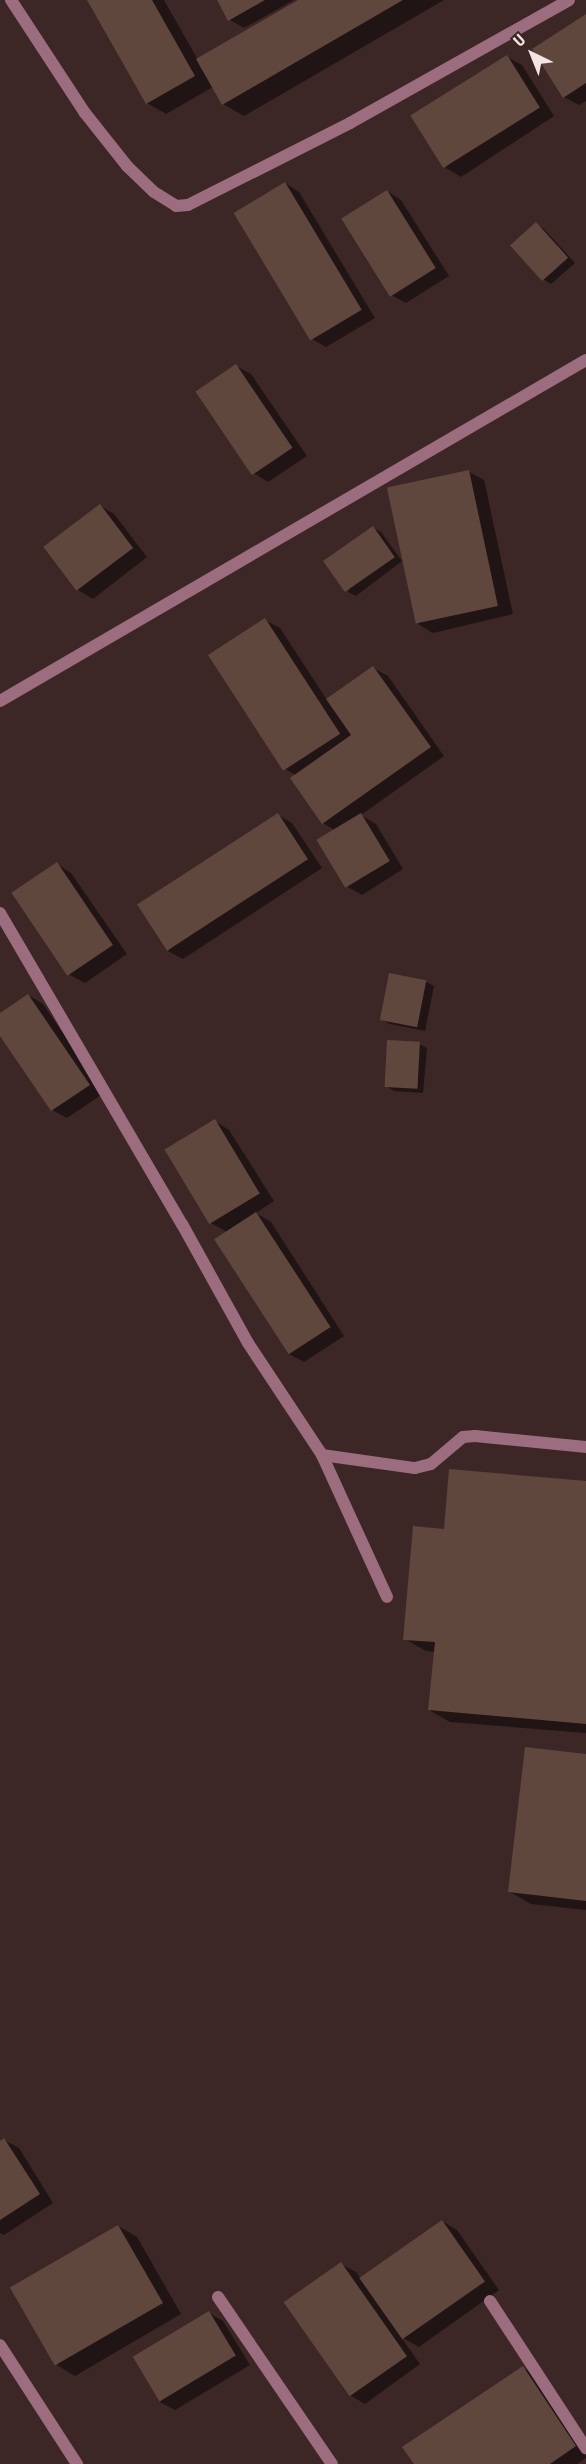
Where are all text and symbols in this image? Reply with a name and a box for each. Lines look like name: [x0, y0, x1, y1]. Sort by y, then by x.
north arrow: [502, 24, 562, 84]
text: U: [510, 30, 529, 51]

